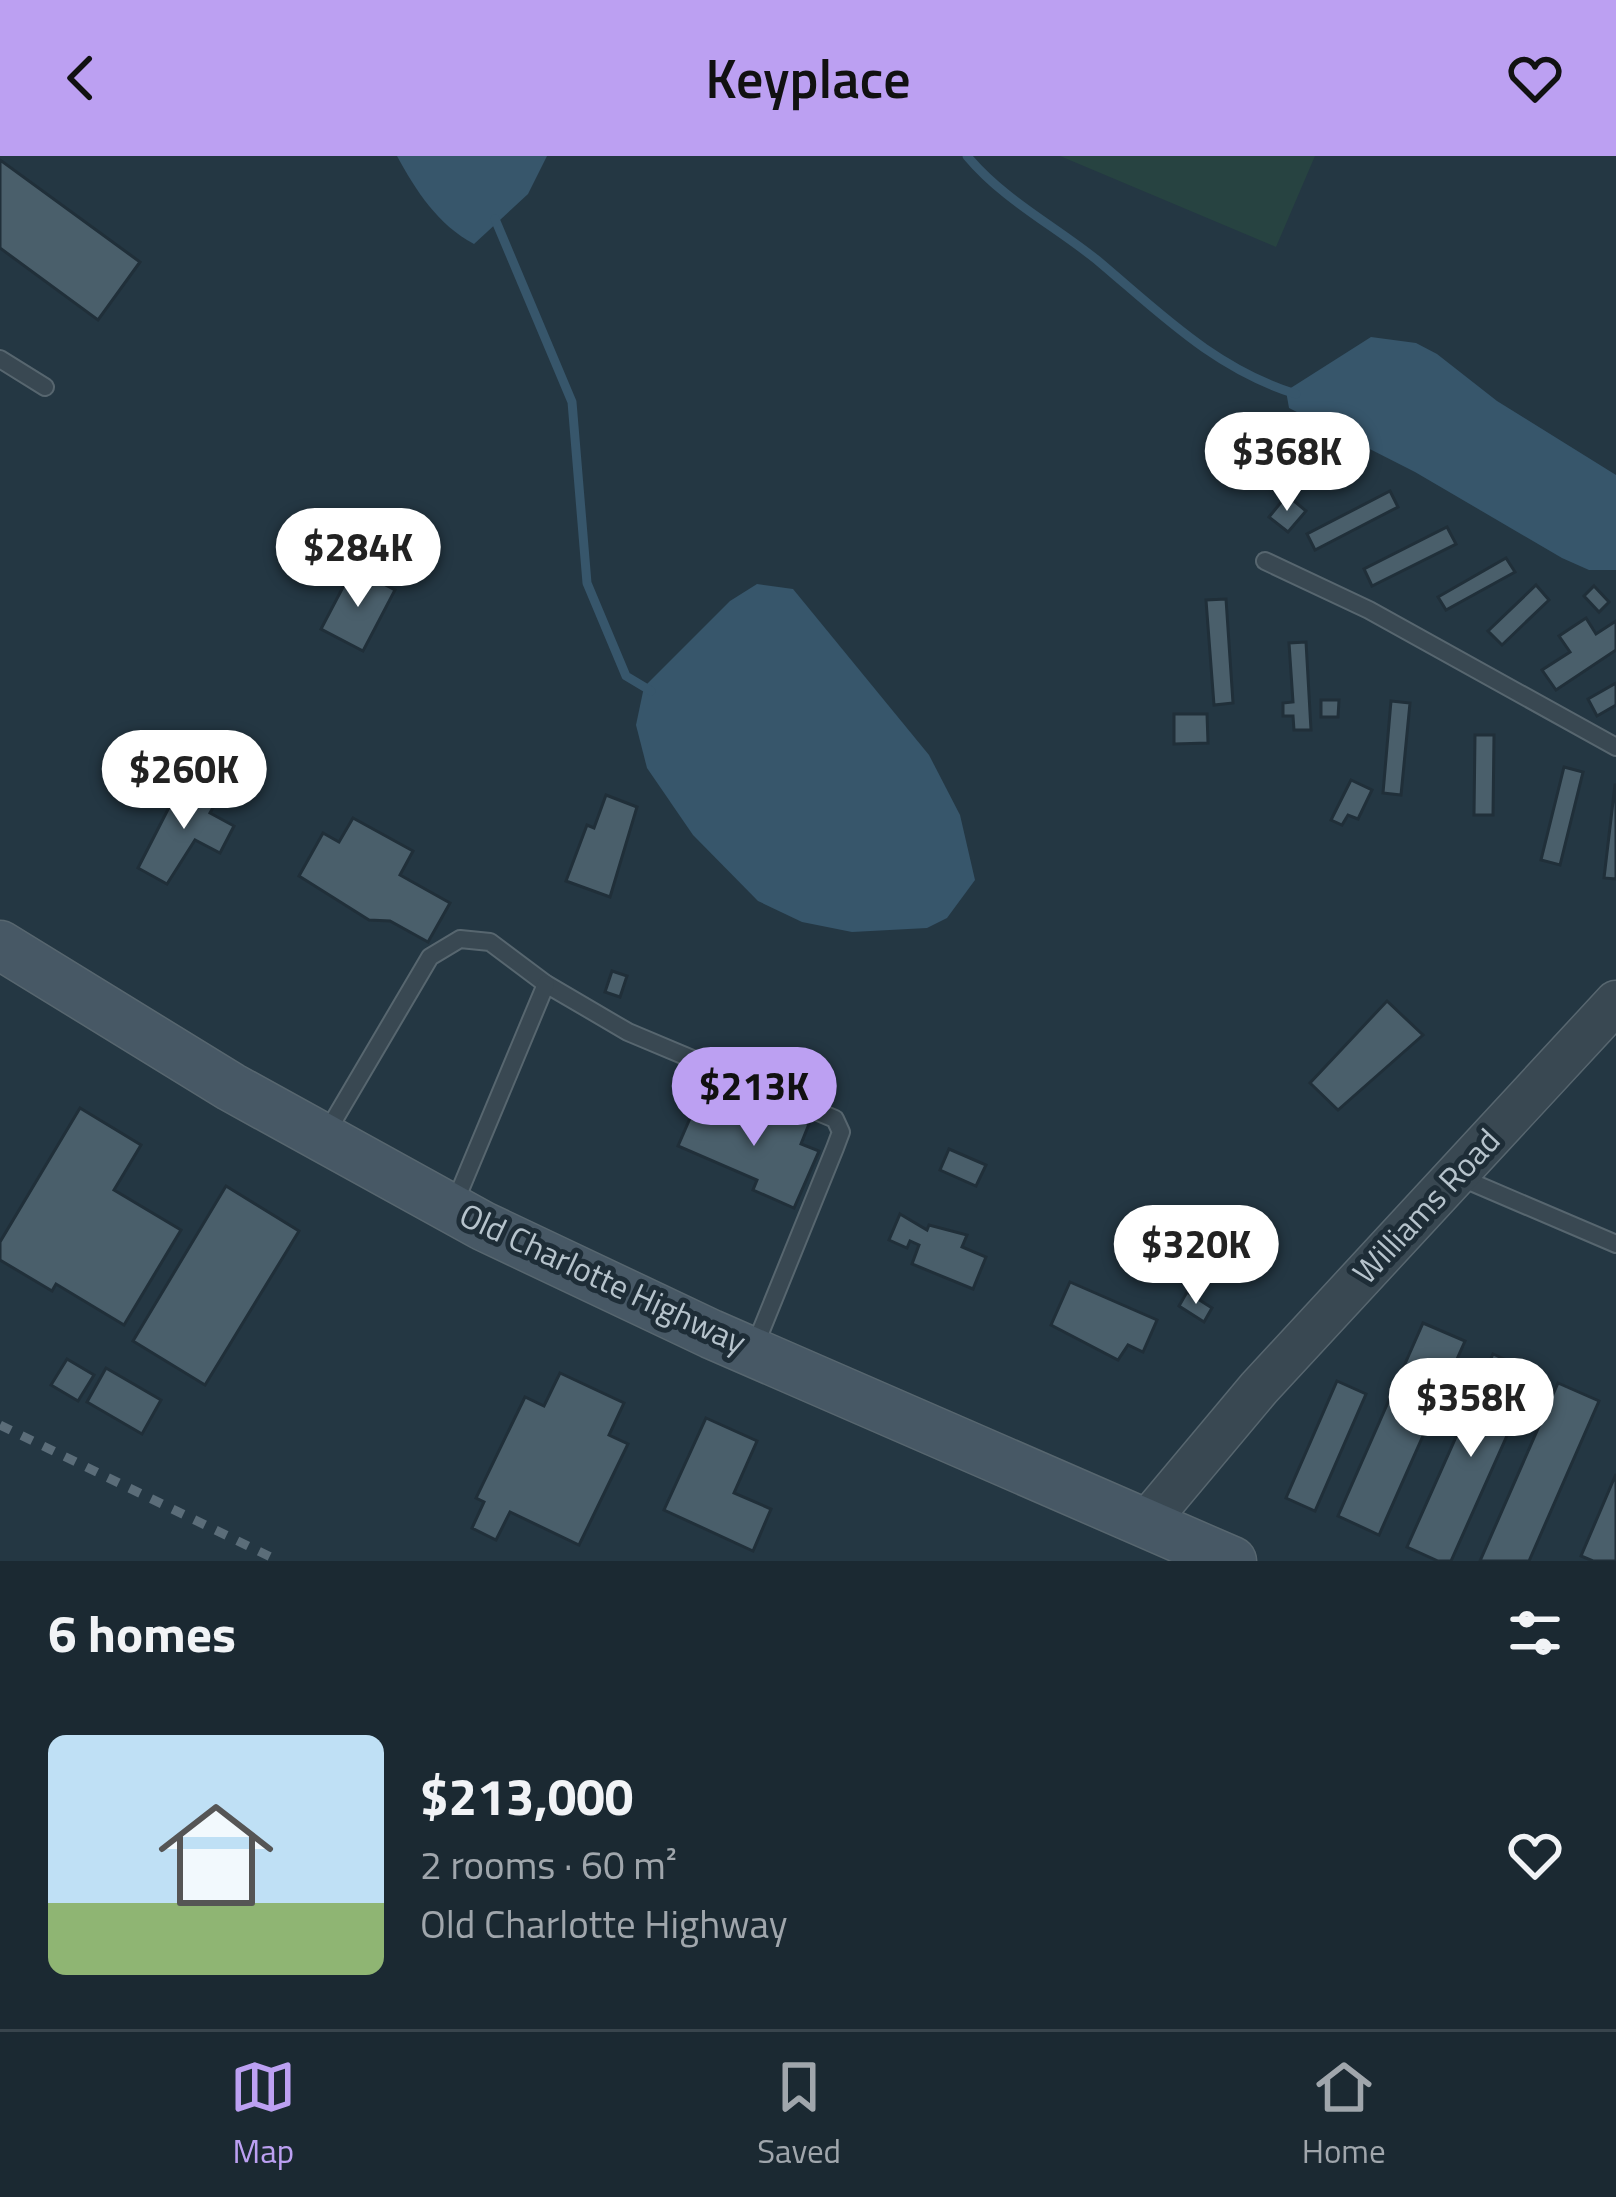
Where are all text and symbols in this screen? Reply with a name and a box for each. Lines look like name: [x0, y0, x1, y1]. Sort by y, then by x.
text: Keyplace: [705, 37, 911, 119]
icon: back: [48, 45, 114, 111]
icon: heart: [1502, 45, 1568, 111]
pin: $368K: [1203, 412, 1371, 514]
text: $368K: [1232, 421, 1342, 480]
pin: $284K: [274, 508, 442, 610]
text: $284K: [303, 517, 413, 576]
pin: $260K: [100, 730, 268, 832]
text: $260K: [129, 739, 239, 798]
pin: $213K: [670, 1047, 838, 1149]
text: $213K: [699, 1056, 809, 1115]
street label: Williams Road: [1341, 1117, 1511, 1295]
street label: Old Charlotte Highway: [451, 1190, 755, 1366]
pin: $320K: [1112, 1205, 1280, 1307]
text: $320K: [1141, 1214, 1251, 1273]
pin: $358K: [1387, 1358, 1555, 1460]
text: $358K: [1416, 1367, 1526, 1426]
text: 6 homes: [48, 1594, 236, 1672]
icon: filters: [1502, 1600, 1568, 1666]
text: $213,000: [420, 1757, 633, 1835]
icon: home: [144, 1783, 288, 1927]
icon: heart: [1502, 1822, 1568, 1888]
text: 2 rooms · 60 m²: [420, 1835, 677, 1894]
text: Old Charlotte Highway: [420, 1894, 788, 1953]
tab: Map: [230, 2054, 296, 2176]
tab: Saved: [757, 2054, 841, 2176]
tab: Home: [1302, 2054, 1386, 2176]

